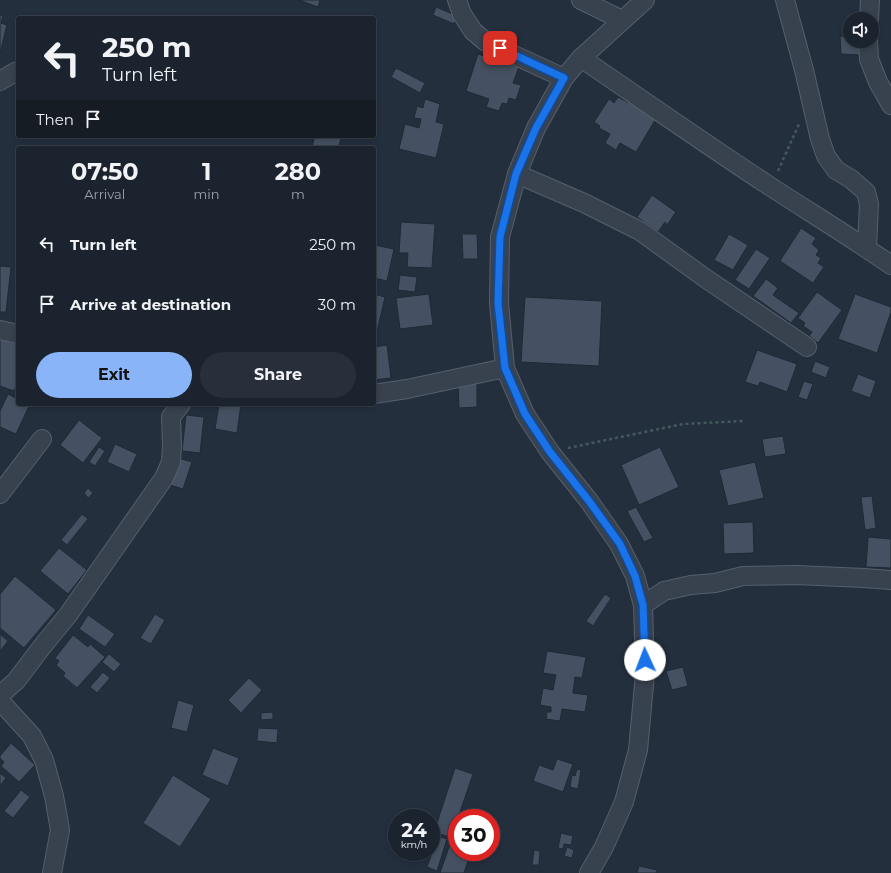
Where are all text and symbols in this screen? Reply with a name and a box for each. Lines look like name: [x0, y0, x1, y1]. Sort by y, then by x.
map controls: [843, 12, 879, 48]
button: sound: [843, 12, 879, 48]
text: 250 m: [102, 30, 192, 64]
pin: [483, 31, 517, 65]
icon: left: [36, 32, 88, 84]
icon: arrive: [489, 37, 511, 59]
text: Turn left: [102, 64, 177, 86]
icon: arrive: [82, 108, 104, 130]
text: Then: [36, 110, 74, 129]
text: 07:50: [71, 157, 139, 186]
text: 1: [202, 157, 211, 186]
text: 280: [275, 157, 321, 186]
text: Arrival: [84, 186, 125, 202]
text: min: [194, 186, 220, 202]
text: m: [291, 186, 305, 202]
icon: left: [36, 233, 58, 255]
text: Turn left: [70, 235, 137, 254]
text: 250 m: [309, 235, 356, 254]
icon: arrive: [36, 293, 58, 315]
text: Arrive at destination: [70, 295, 231, 314]
text: 30 m: [318, 295, 356, 314]
button: Exit: [36, 352, 192, 398]
button: Share: [200, 352, 356, 398]
position arrow: [624, 639, 666, 681]
speed limit sign: 30: [448, 809, 500, 861]
text: 24: [401, 818, 427, 842]
text: km/h: [401, 838, 427, 851]

